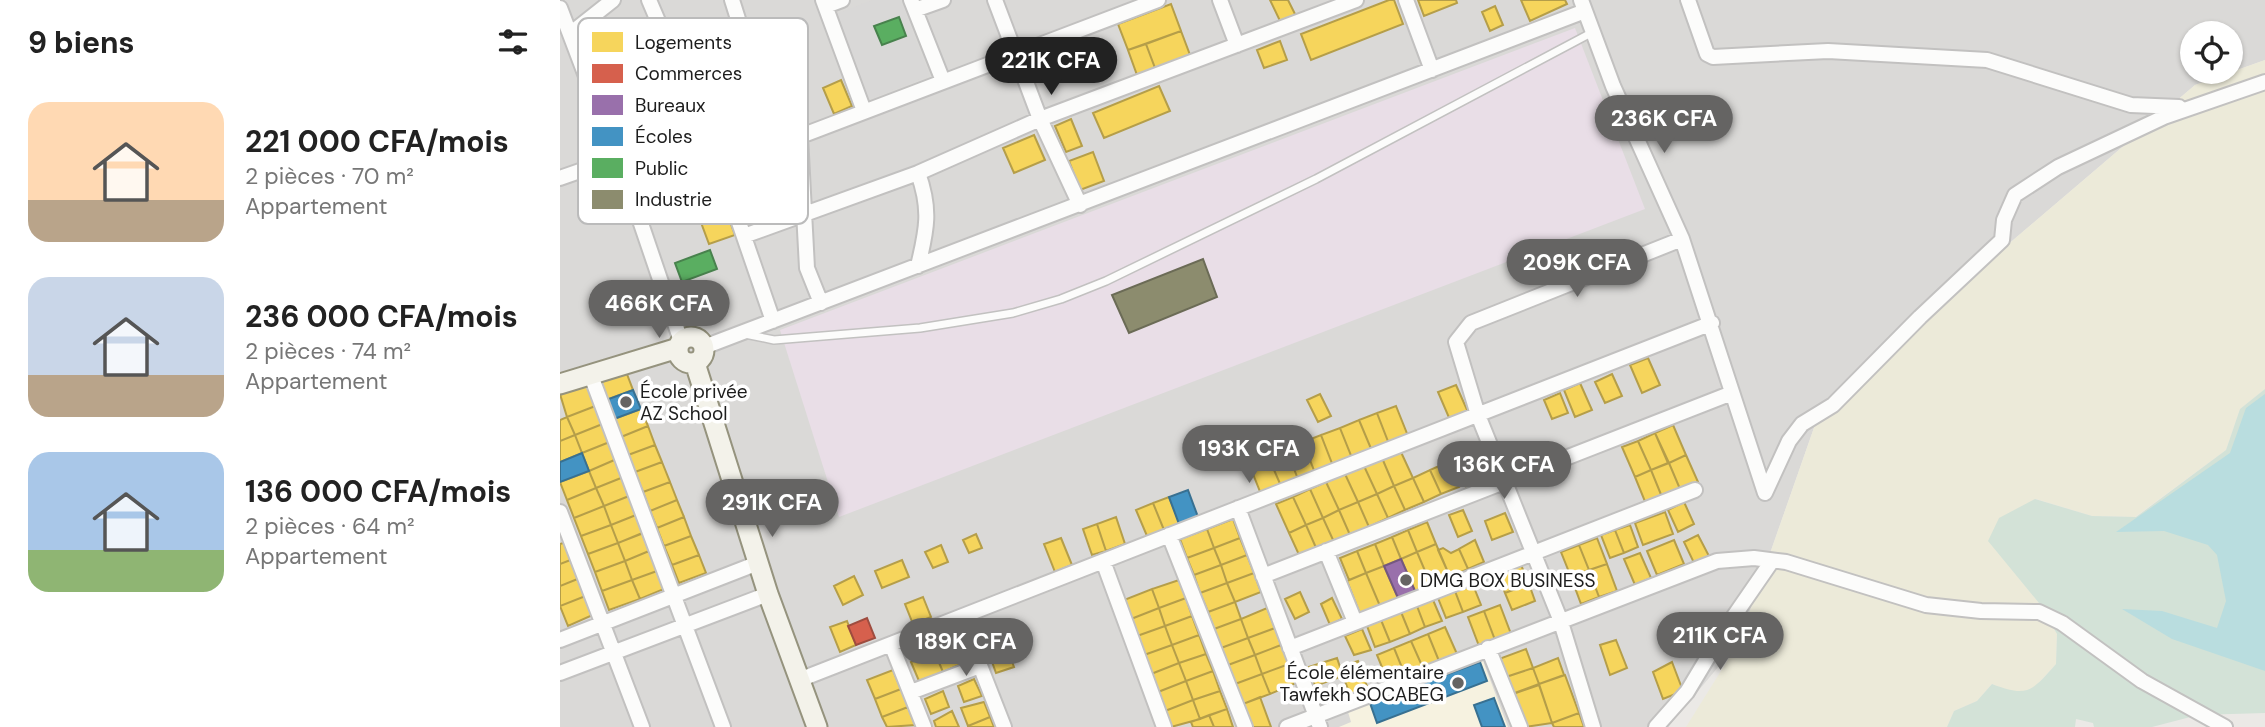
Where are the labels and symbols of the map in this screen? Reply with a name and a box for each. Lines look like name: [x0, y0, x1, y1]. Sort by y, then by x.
legend: [578, 18, 808, 224]
text: Logements: [635, 30, 732, 55]
pin: 221K CFA: [979, 38, 1123, 97]
text: Commerces: [635, 61, 742, 86]
text: Bureaux: [635, 93, 706, 118]
pin: 236K CFA: [1592, 96, 1736, 155]
text: Écoles: [635, 124, 692, 149]
text: Public: [635, 156, 688, 181]
text: Industrie: [635, 187, 712, 212]
pin: 209K CFA: [1505, 240, 1649, 299]
pin: 466K CFA: [587, 280, 731, 340]
place label: École privée AZ School: [640, 379, 748, 426]
marker: École privée AZ School: [618, 394, 634, 410]
pin: 193K CFA: [1177, 426, 1321, 485]
pin: 136K CFA: [1432, 442, 1576, 501]
pin: 291K CFA: [700, 480, 844, 539]
place label: DMG BOX BUSINESS: [1420, 568, 1596, 593]
marker: DMG BOX BUSINESS: [1398, 572, 1414, 588]
pin: 211K CFA: [1648, 612, 1792, 672]
pin: 189K CFA: [894, 618, 1038, 678]
place label: École élémentaire Tawfekh SOCABEG: [1279, 660, 1444, 707]
marker: École élémentaire Tawfekh SOCABEG: [1450, 675, 1466, 691]

